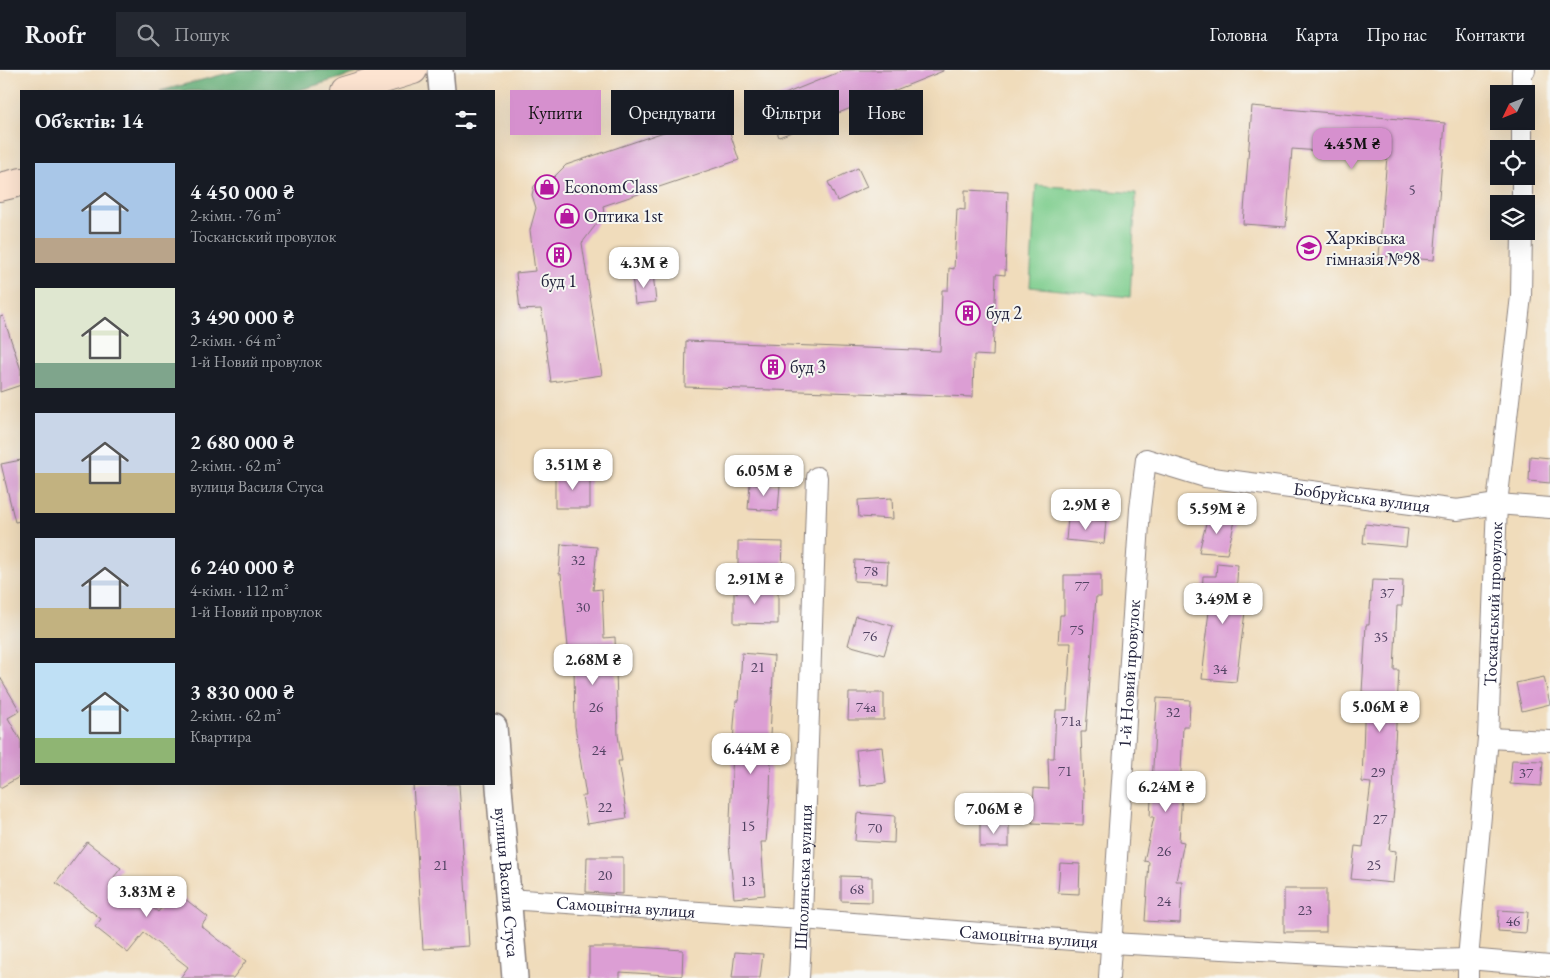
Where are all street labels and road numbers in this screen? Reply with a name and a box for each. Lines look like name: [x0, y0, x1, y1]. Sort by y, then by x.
street label: Бобруйська вулиця: [1292, 477, 1432, 517]
street label: Тосканський провулок: [1478, 521, 1507, 687]
street label: 1-й Новий провулок: [1112, 598, 1145, 749]
street label: Шполянська вулиця: [788, 804, 817, 950]
street label: вулиця Василя Стуса: [490, 806, 525, 959]
street label: Самоцвітна вулиця: [555, 890, 696, 923]
street label: Самоцвітна вулиця: [958, 919, 1099, 953]

